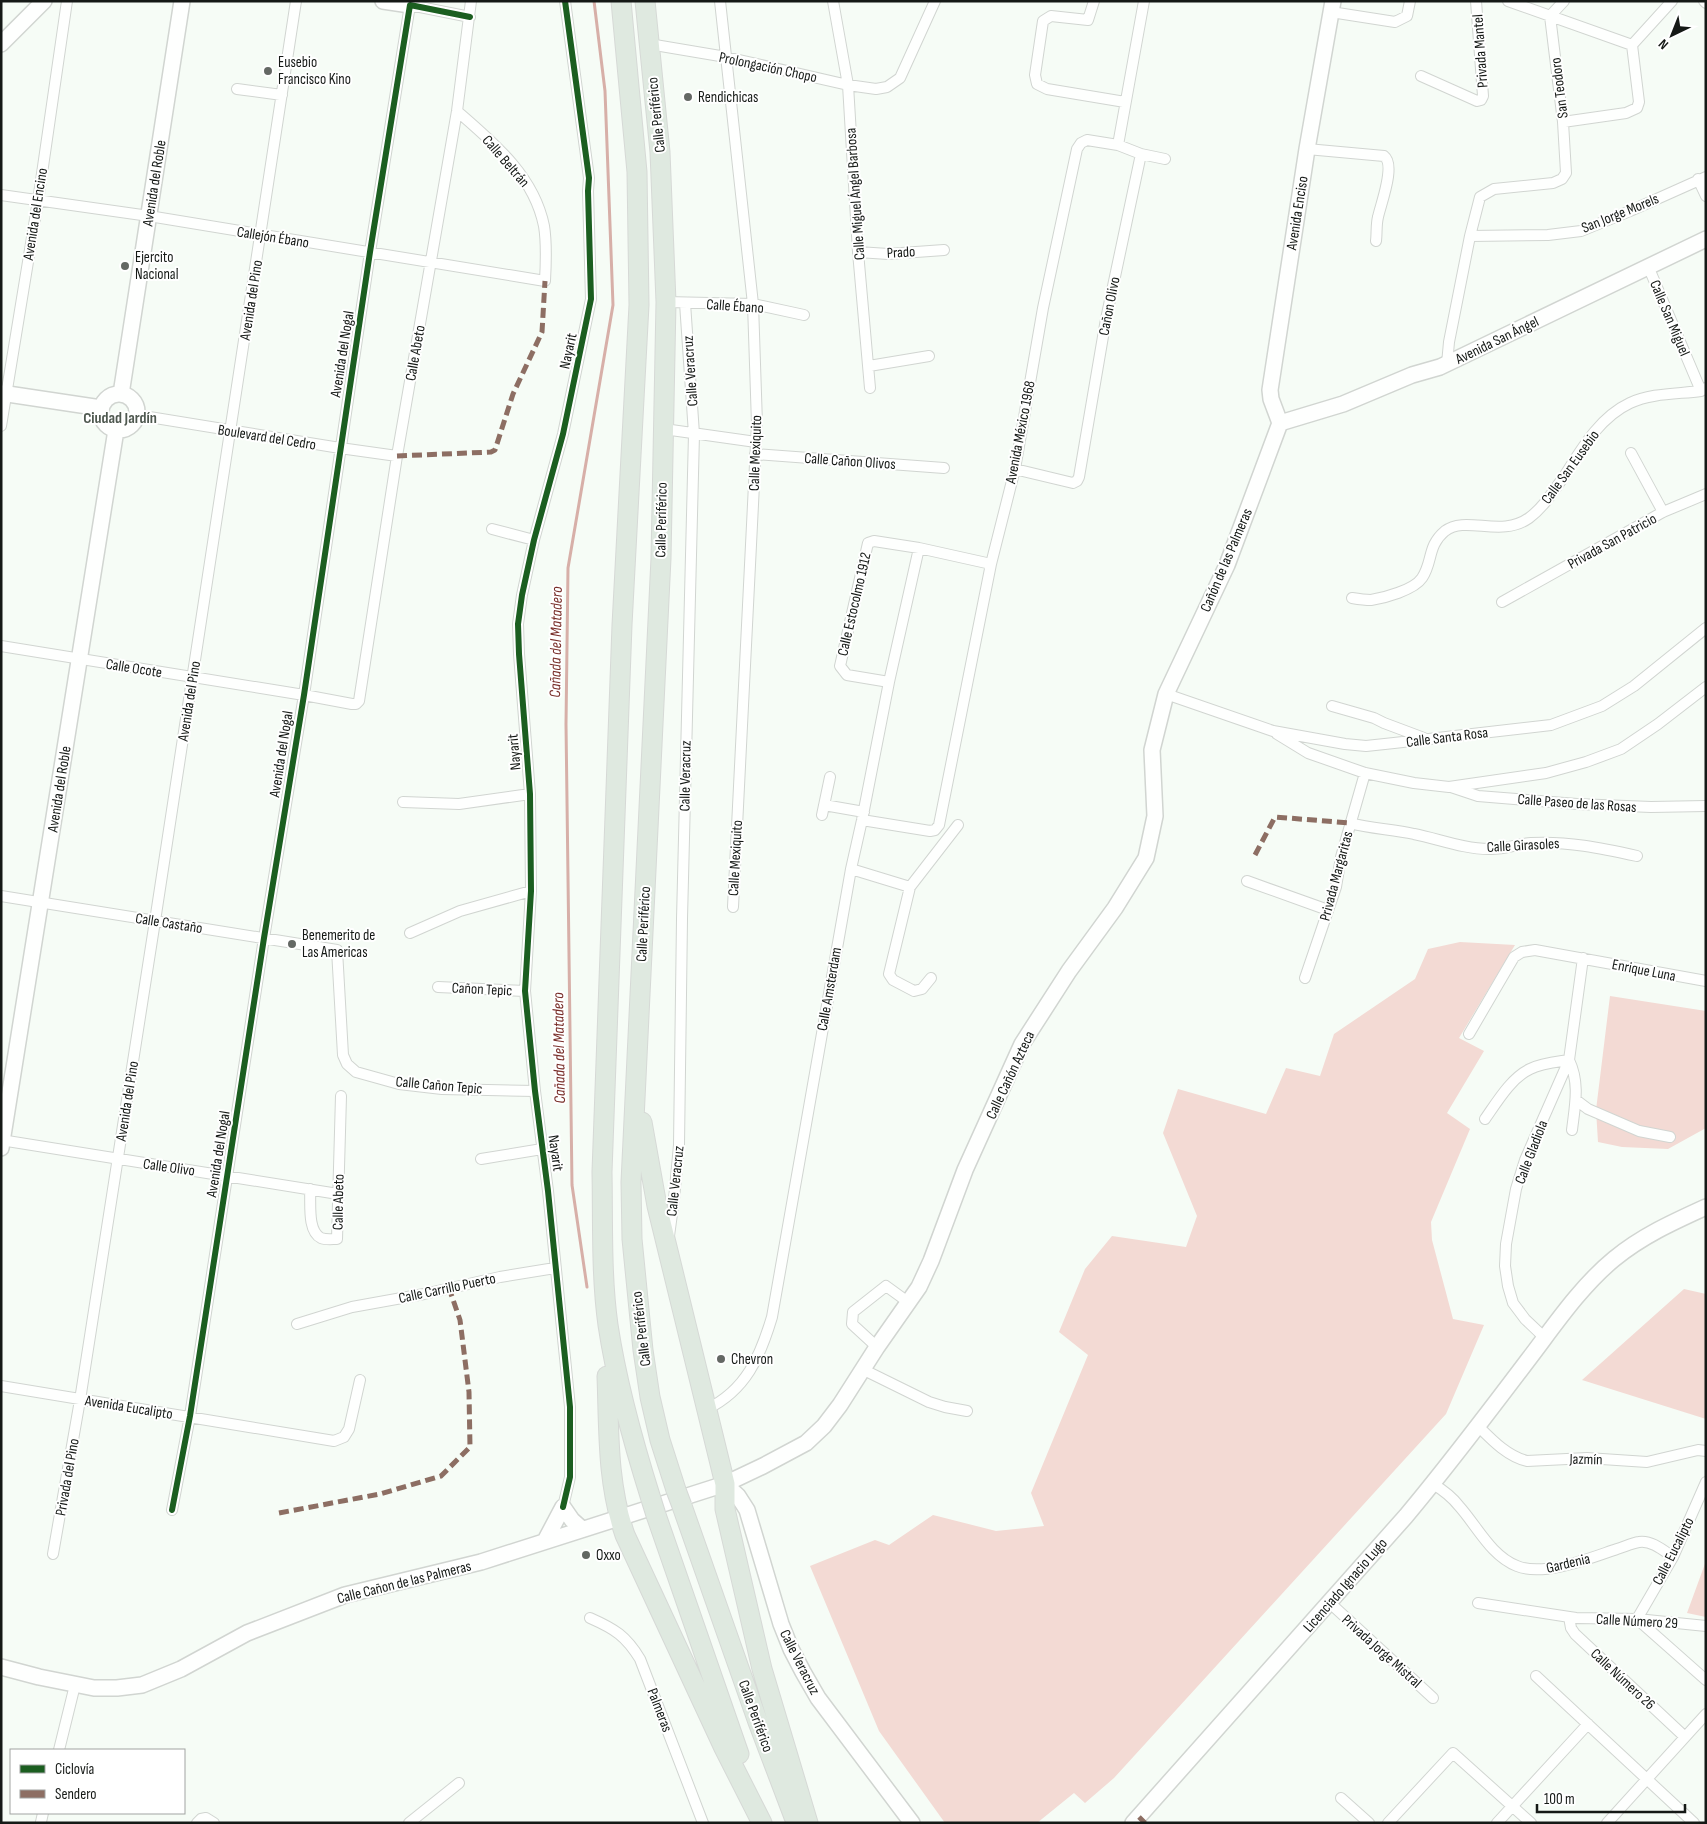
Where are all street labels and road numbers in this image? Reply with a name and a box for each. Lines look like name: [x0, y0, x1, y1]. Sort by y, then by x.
street label: Privada Mantel: [1468, 14, 1493, 88]
street label: Prolongación Chopo: [717, 48, 819, 87]
street label: San Teodoro: [1546, 56, 1573, 119]
street label: Calle Periférico: [643, 76, 670, 154]
street label: Calle Miguel Ángel Barbosa: [841, 127, 870, 261]
street label: Calle Beltrán: [478, 131, 533, 191]
street label: Avenida del Roble: [138, 139, 171, 229]
street label: Avenida del Encino: [19, 167, 52, 263]
street label: Avenida Enciso: [1282, 175, 1313, 252]
street label: San Jorge Morels: [1579, 189, 1662, 238]
street label: Callejón Ébano: [235, 222, 310, 253]
street label: Prado: [886, 242, 916, 263]
street label: Avenida del Pino: [236, 259, 267, 342]
street label: Cañon Olivo: [1094, 275, 1124, 337]
street label: Calle San Miguel: [1645, 277, 1694, 359]
street label: Calle Ébano: [706, 295, 764, 318]
street label: Avenida del Nogal: [326, 310, 359, 400]
street label: Avenida San Ángel: [1452, 312, 1542, 369]
street label: Calle Abeto: [401, 324, 430, 382]
street label: Nayarit: [555, 331, 582, 371]
street label: Calle Veracruz: [679, 334, 702, 407]
street label: Avenida México 1968: [1001, 379, 1040, 486]
street label: Calle Mexiquito: [745, 415, 766, 491]
street label: Boulevard del Cedro: [216, 420, 317, 455]
street label: Calle San Eusebio: [1537, 427, 1604, 508]
street label: Calle Cañon Olivos: [804, 449, 896, 474]
street label: Calle Periférico: [651, 482, 672, 558]
street label: Cañón de las Palmeras: [1196, 505, 1257, 615]
street label: Privada San Patricio: [1564, 509, 1660, 574]
street label: Calle Estocolmo 1912: [833, 550, 876, 658]
street label: Calle Ocote: [104, 655, 163, 682]
street label: Avenida del Pino: [174, 660, 205, 743]
street label: Avenida del Nogal: [265, 710, 298, 800]
street label: Calle Santa Rosa: [1405, 723, 1489, 752]
street label: Nayarit: [503, 733, 526, 771]
street label: Calle Veracruz: [675, 740, 696, 812]
street label: Avenida del Roble: [43, 745, 76, 835]
street label: Calle Paseo de las Rosas: [1517, 790, 1637, 817]
street label: Calle Mexiquito: [724, 820, 747, 896]
street label: Privada Margaritas: [1315, 829, 1358, 923]
street label: Calle Girasoles: [1486, 834, 1560, 857]
street label: Calle Periférico: [632, 886, 655, 962]
street label: Calle Castaño: [134, 909, 204, 938]
street label: Calle Amsterdam: [813, 946, 846, 1032]
street label: Enrique Luna: [1610, 955, 1678, 986]
street label: Cañon Tepic: [451, 978, 513, 1001]
street label: Calle Cañón Azteca: [982, 1028, 1039, 1122]
street label: Avenida del Pino: [112, 1060, 143, 1143]
street label: Calle Cañon Tepic: [395, 1072, 483, 1099]
street label: Avenida del Nogal: [202, 1110, 235, 1200]
street label: Calle Gladiola: [1511, 1117, 1552, 1187]
street label: Nayarit: [544, 1134, 567, 1173]
street label: Calle Veracruz: [662, 1144, 689, 1217]
street label: Calle Olivo: [142, 1154, 196, 1181]
street label: Calle Abeto: [329, 1174, 348, 1230]
street label: Calle Carrillo Puerto: [397, 1269, 497, 1308]
street label: Calle Periférico: [627, 1290, 656, 1368]
street label: Avenida Eucalipto: [83, 1391, 174, 1424]
street label: Privada del Pino: [51, 1437, 84, 1517]
street label: Jazmín: [1568, 1450, 1603, 1469]
street label: Calle Eucalipto: [1648, 1514, 1699, 1588]
street label: Licenciado Ignacio Lugo: [1299, 1534, 1392, 1636]
street label: Gardenia: [1544, 1549, 1592, 1578]
street label: Calle Cañon de las Palmeras: [335, 1557, 473, 1608]
street label: Calle Número 29: [1596, 1610, 1678, 1633]
street label: Privada Jorge Mistral: [1338, 1611, 1426, 1692]
street label: Calle Veracruz: [775, 1626, 824, 1699]
street label: Calle Número 26: [1586, 1645, 1659, 1714]
street label: Calle Periférico: [734, 1677, 777, 1755]
street label: Palmeras: [642, 1685, 677, 1735]

